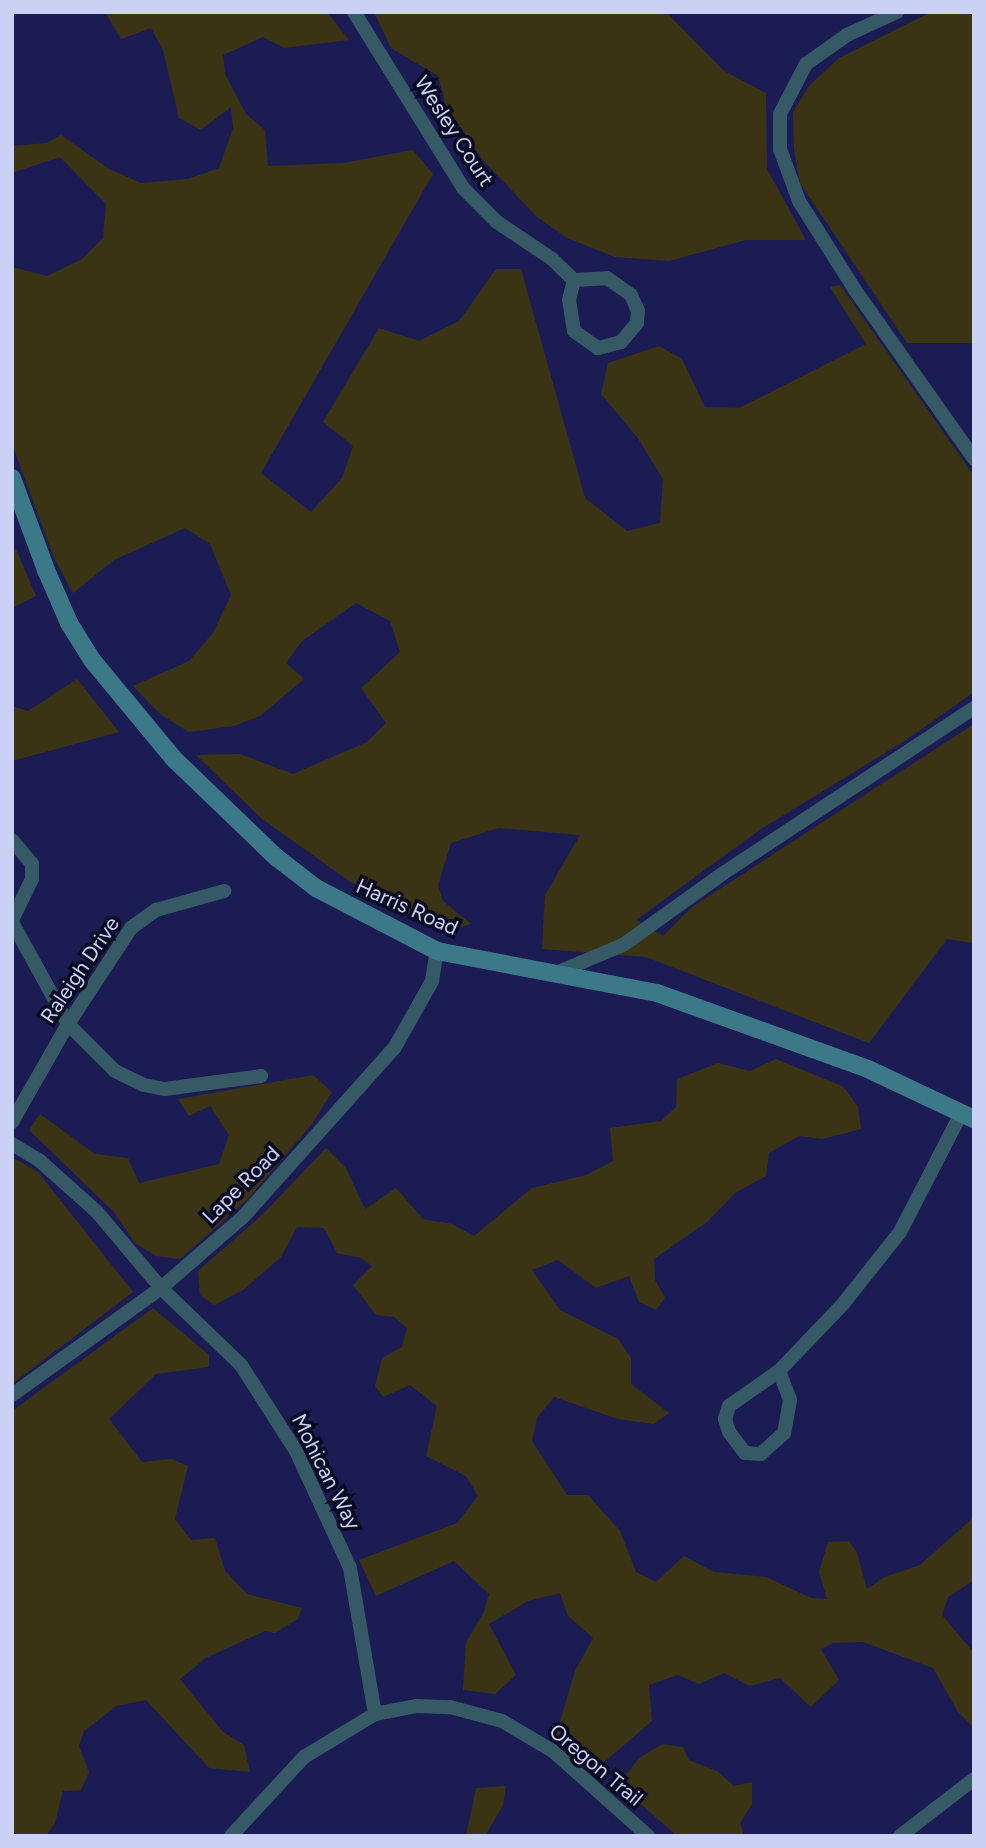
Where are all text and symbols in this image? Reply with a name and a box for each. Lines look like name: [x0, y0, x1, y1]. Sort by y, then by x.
street label: Wesley Court: [409, 71, 499, 191]
street label: Harris Road: [352, 873, 462, 941]
street label: Raleigh Drive: [35, 912, 125, 1028]
street label: Lape Road: [197, 1141, 285, 1229]
street label: Mohican Way: [286, 1410, 366, 1534]
street label: Oregon Trail: [544, 1719, 648, 1811]

